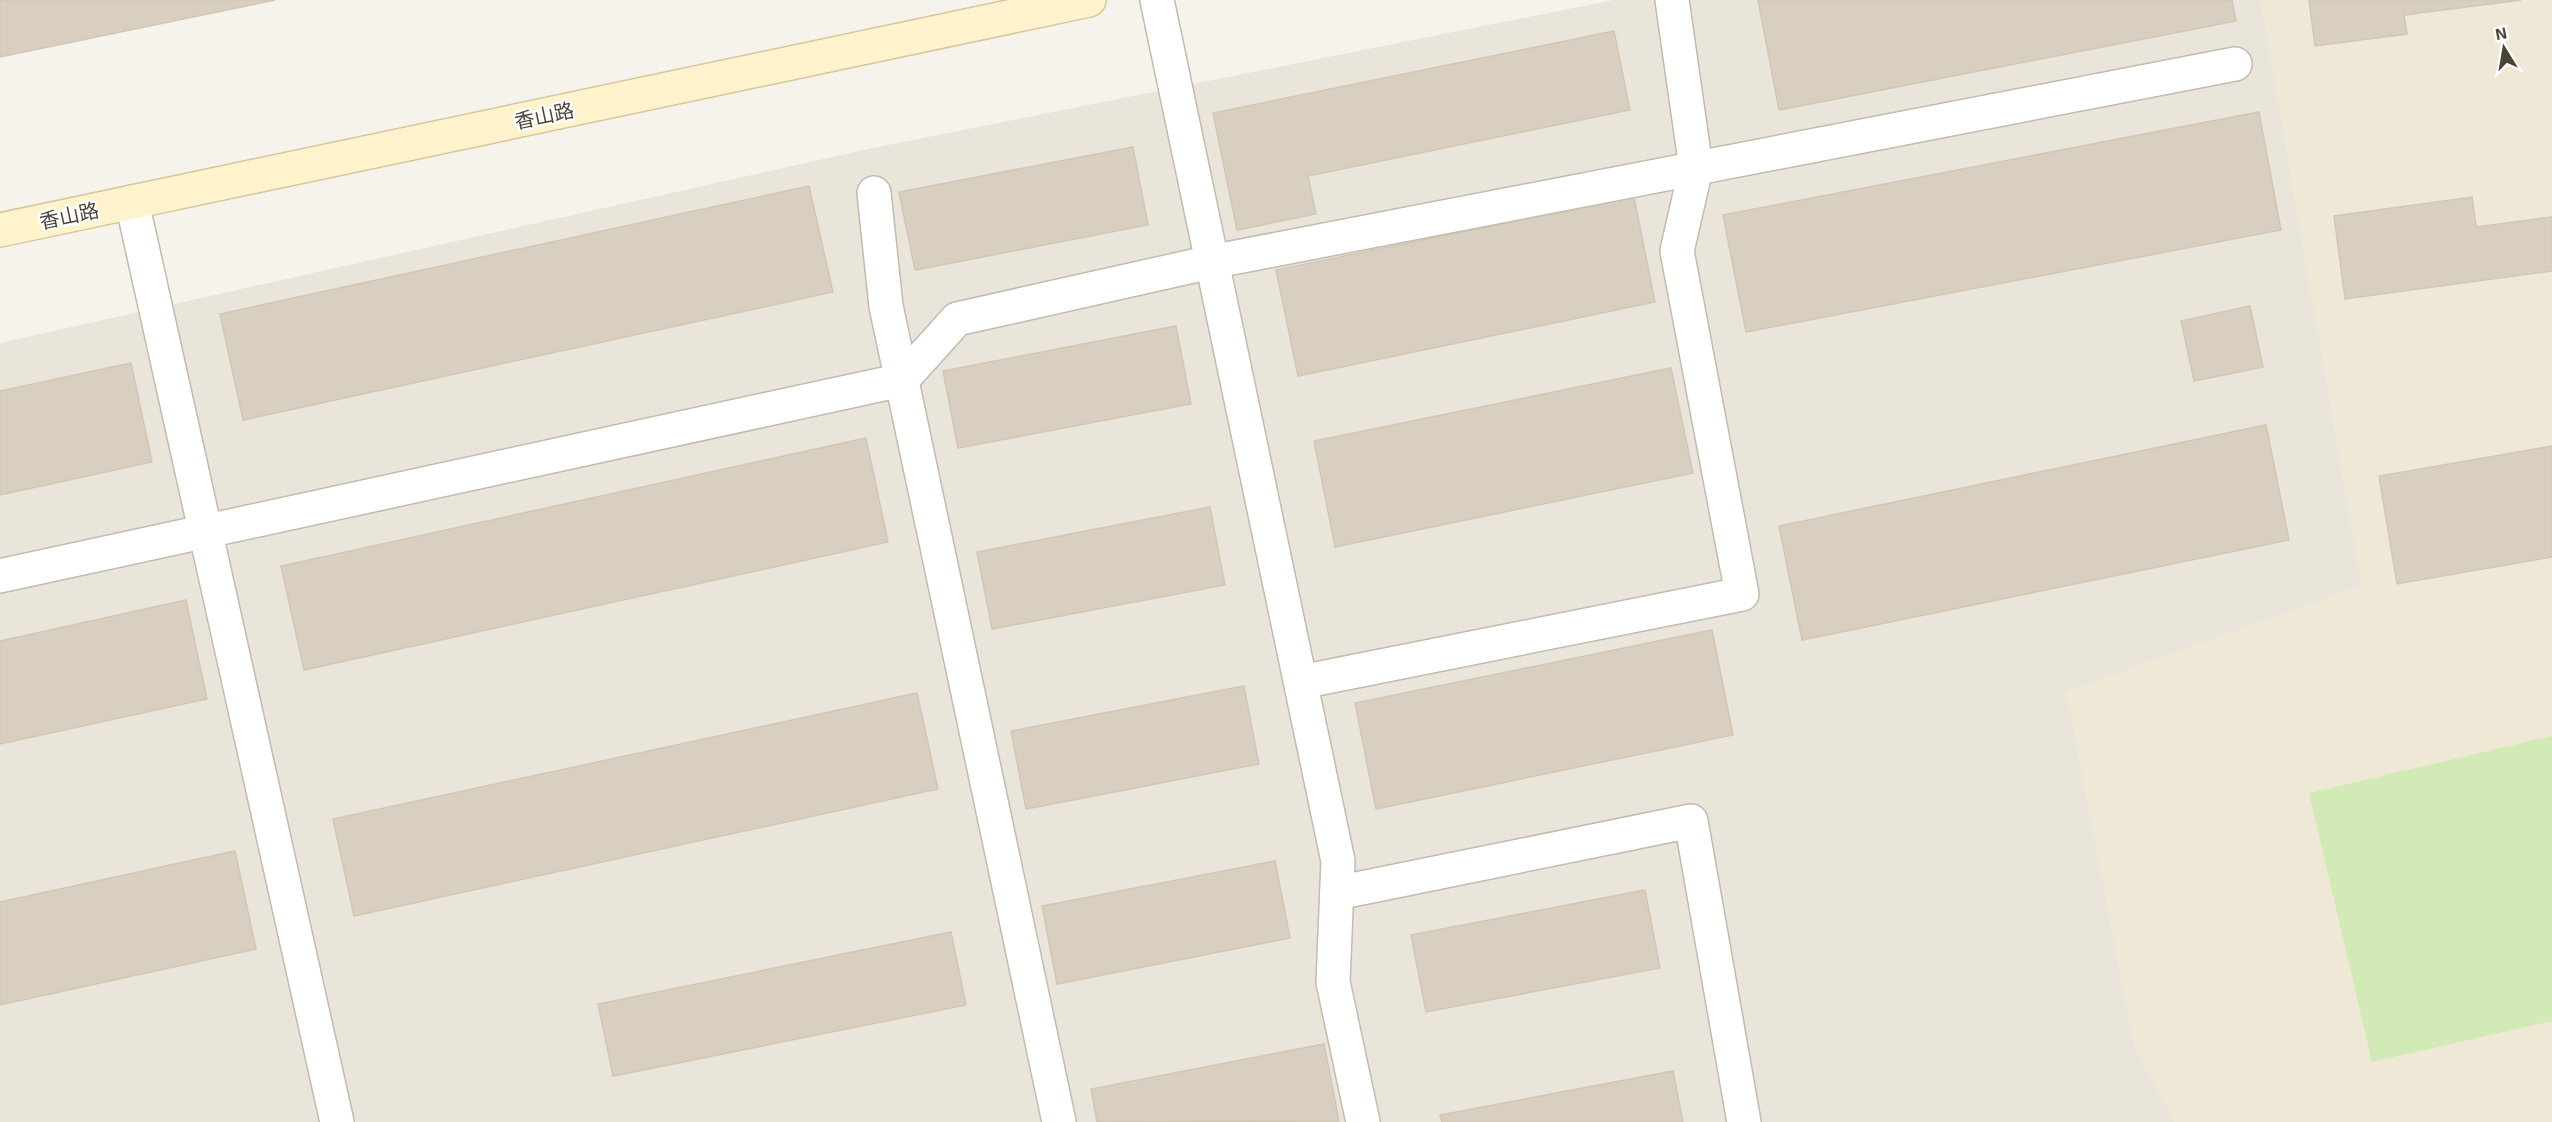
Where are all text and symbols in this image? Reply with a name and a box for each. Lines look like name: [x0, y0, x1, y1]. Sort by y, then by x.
north arrow: [2474, 18, 2534, 78]
text: N: [2494, 22, 2509, 43]
street label: 香山路: [512, 97, 576, 133]
street label: 香山路: [37, 197, 101, 233]

